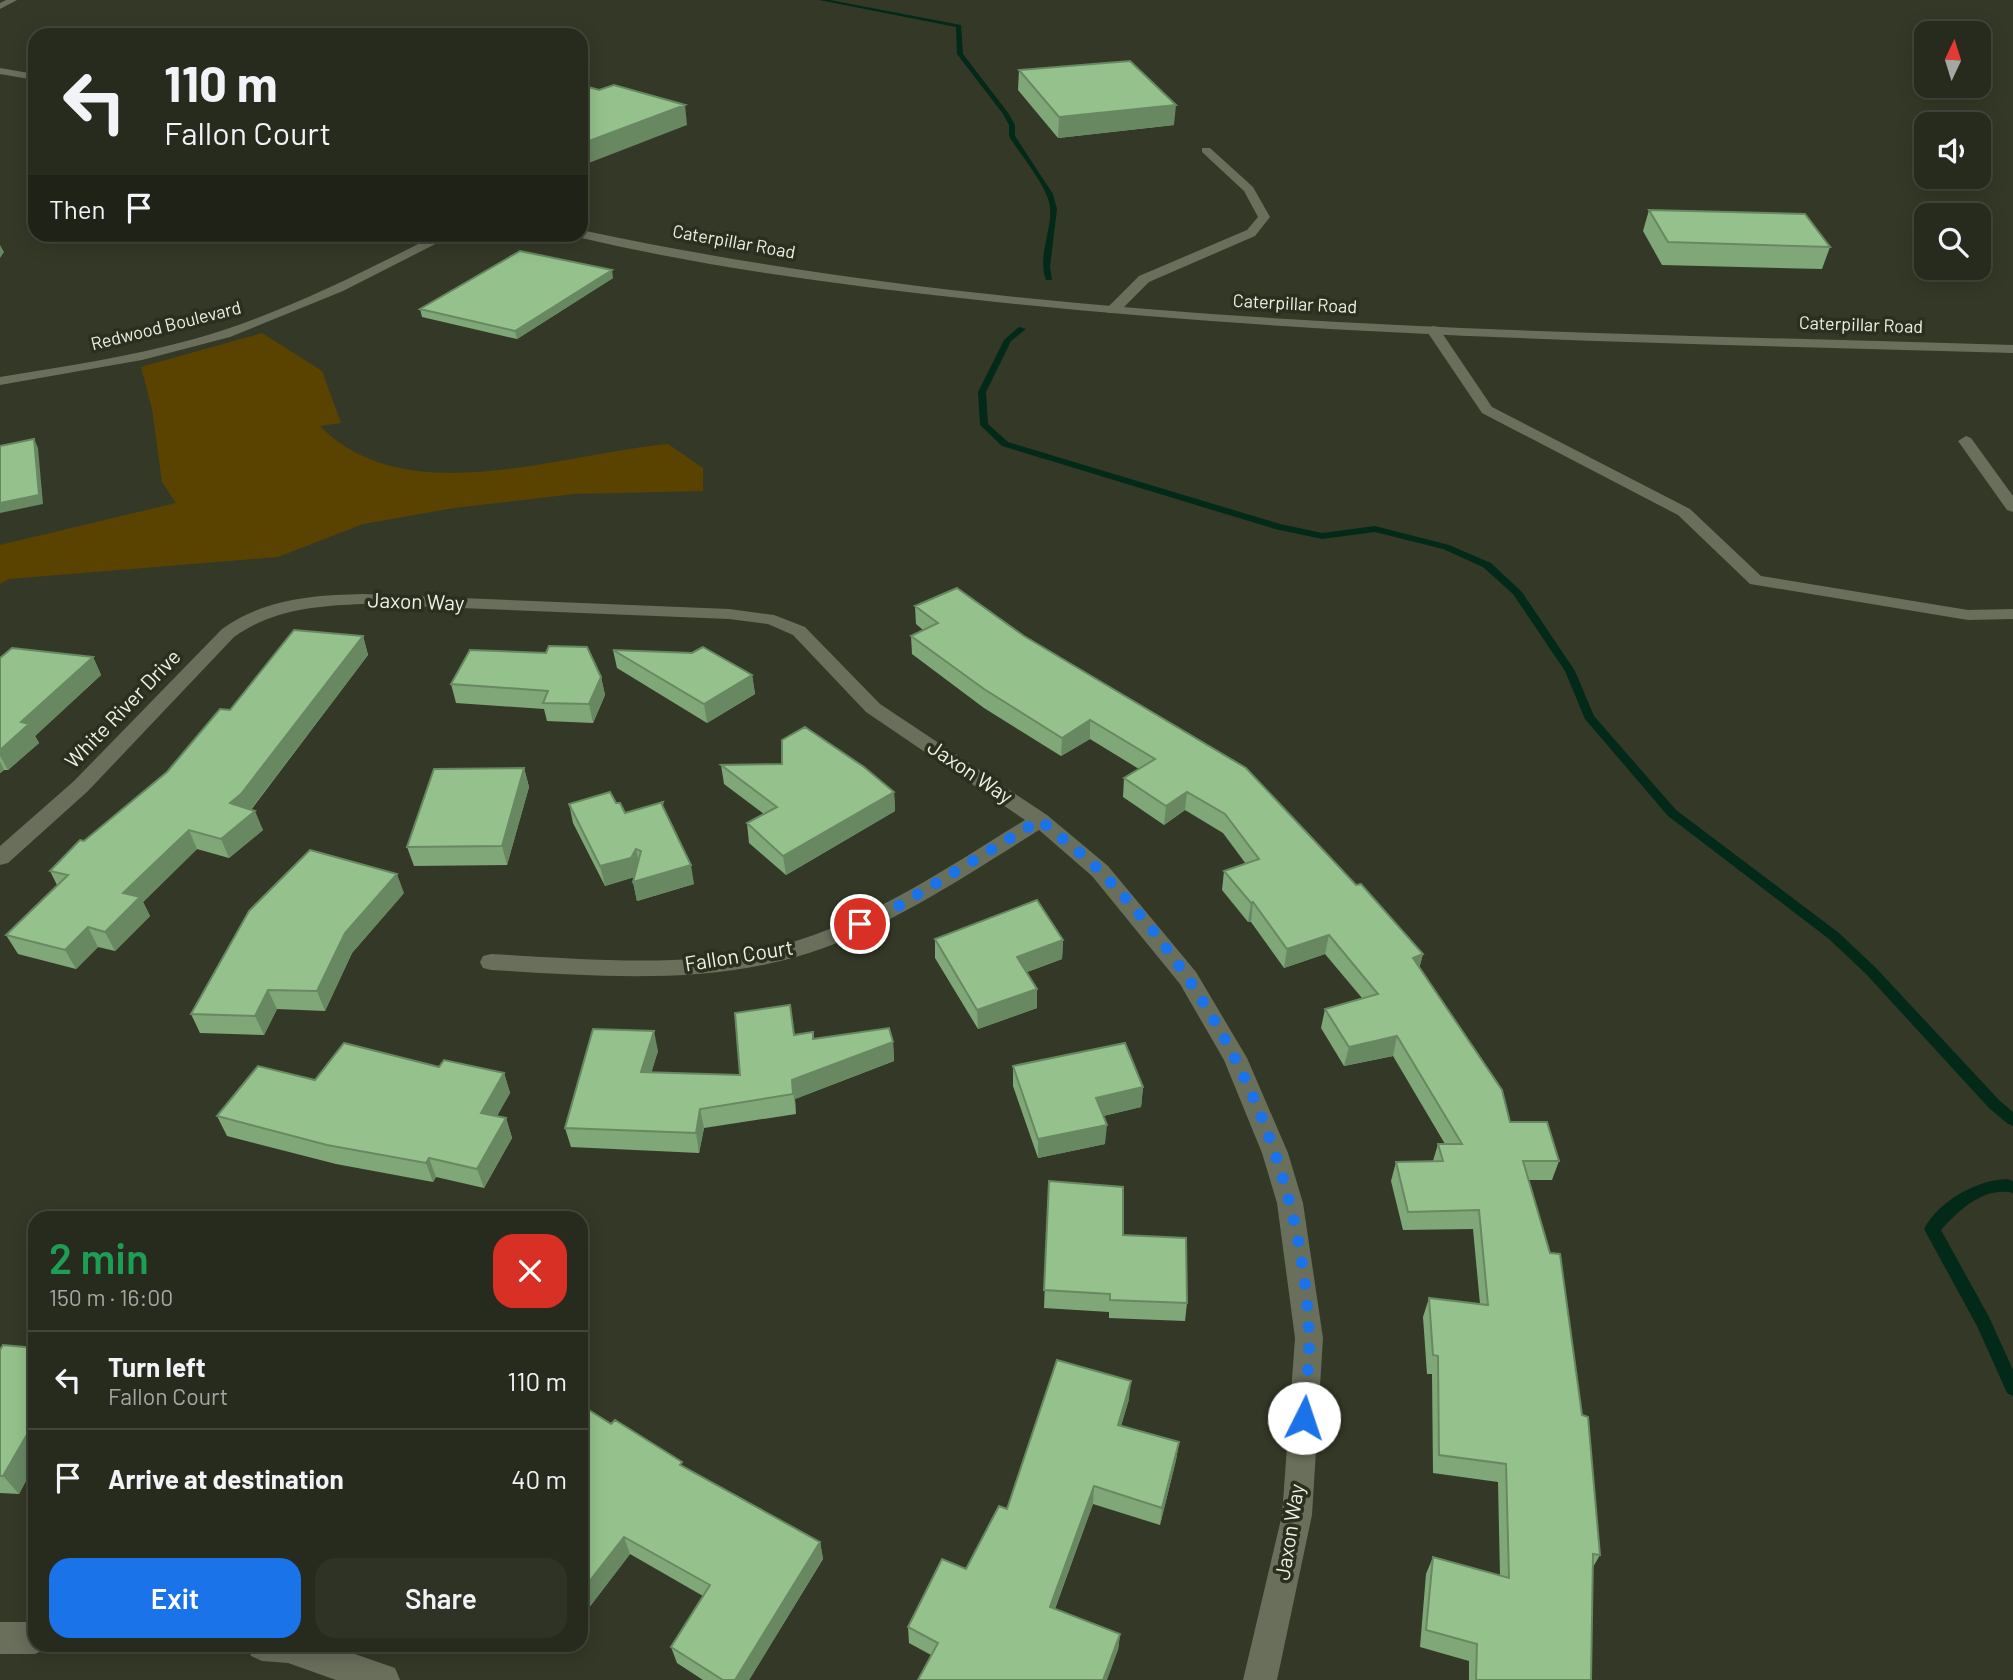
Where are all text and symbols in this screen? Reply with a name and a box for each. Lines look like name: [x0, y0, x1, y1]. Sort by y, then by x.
north arrow: [1914, 21, 1992, 98]
map controls: [1914, 21, 1991, 280]
text: 110 m: [164, 53, 278, 112]
icon: left: [49, 56, 140, 147]
button: sound: [1914, 112, 1991, 189]
text: Fallon Court: [164, 113, 331, 151]
icon: arrive: [120, 189, 158, 227]
text: Then: [49, 193, 106, 224]
button: search: [1914, 203, 1991, 280]
street label: Caterpillar Road: [671, 219, 797, 263]
street label: Caterpillar Road: [1232, 289, 1358, 317]
street label: Redwood Boulevard: [88, 296, 243, 354]
street label: Caterpillar Road: [1799, 311, 1924, 337]
street label: Jaxon Way: [367, 586, 465, 615]
street label: White River Drive: [59, 643, 185, 773]
street label: Jaxon Way: [924, 733, 1018, 808]
pin: [830, 894, 890, 954]
icon: arrive: [841, 905, 879, 943]
street label: Fallon Court: [683, 934, 795, 975]
text: 2 min: [49, 1232, 149, 1282]
button: close: [493, 1234, 567, 1308]
text: 150 m · 16:00: [49, 1283, 173, 1311]
text: Turn left: [108, 1351, 206, 1382]
icon: left: [49, 1361, 87, 1399]
text: 110 m: [507, 1365, 567, 1396]
position arrow: [1267, 1381, 1341, 1455]
text: Fallon Court: [108, 1382, 228, 1410]
icon: arrive: [49, 1459, 87, 1497]
text: Arrive at destination: [108, 1463, 344, 1494]
text: 40 m: [511, 1463, 567, 1494]
street label: Jaxon Way: [1269, 1482, 1309, 1582]
button: Exit: [49, 1558, 301, 1638]
button: Share: [315, 1558, 567, 1638]

